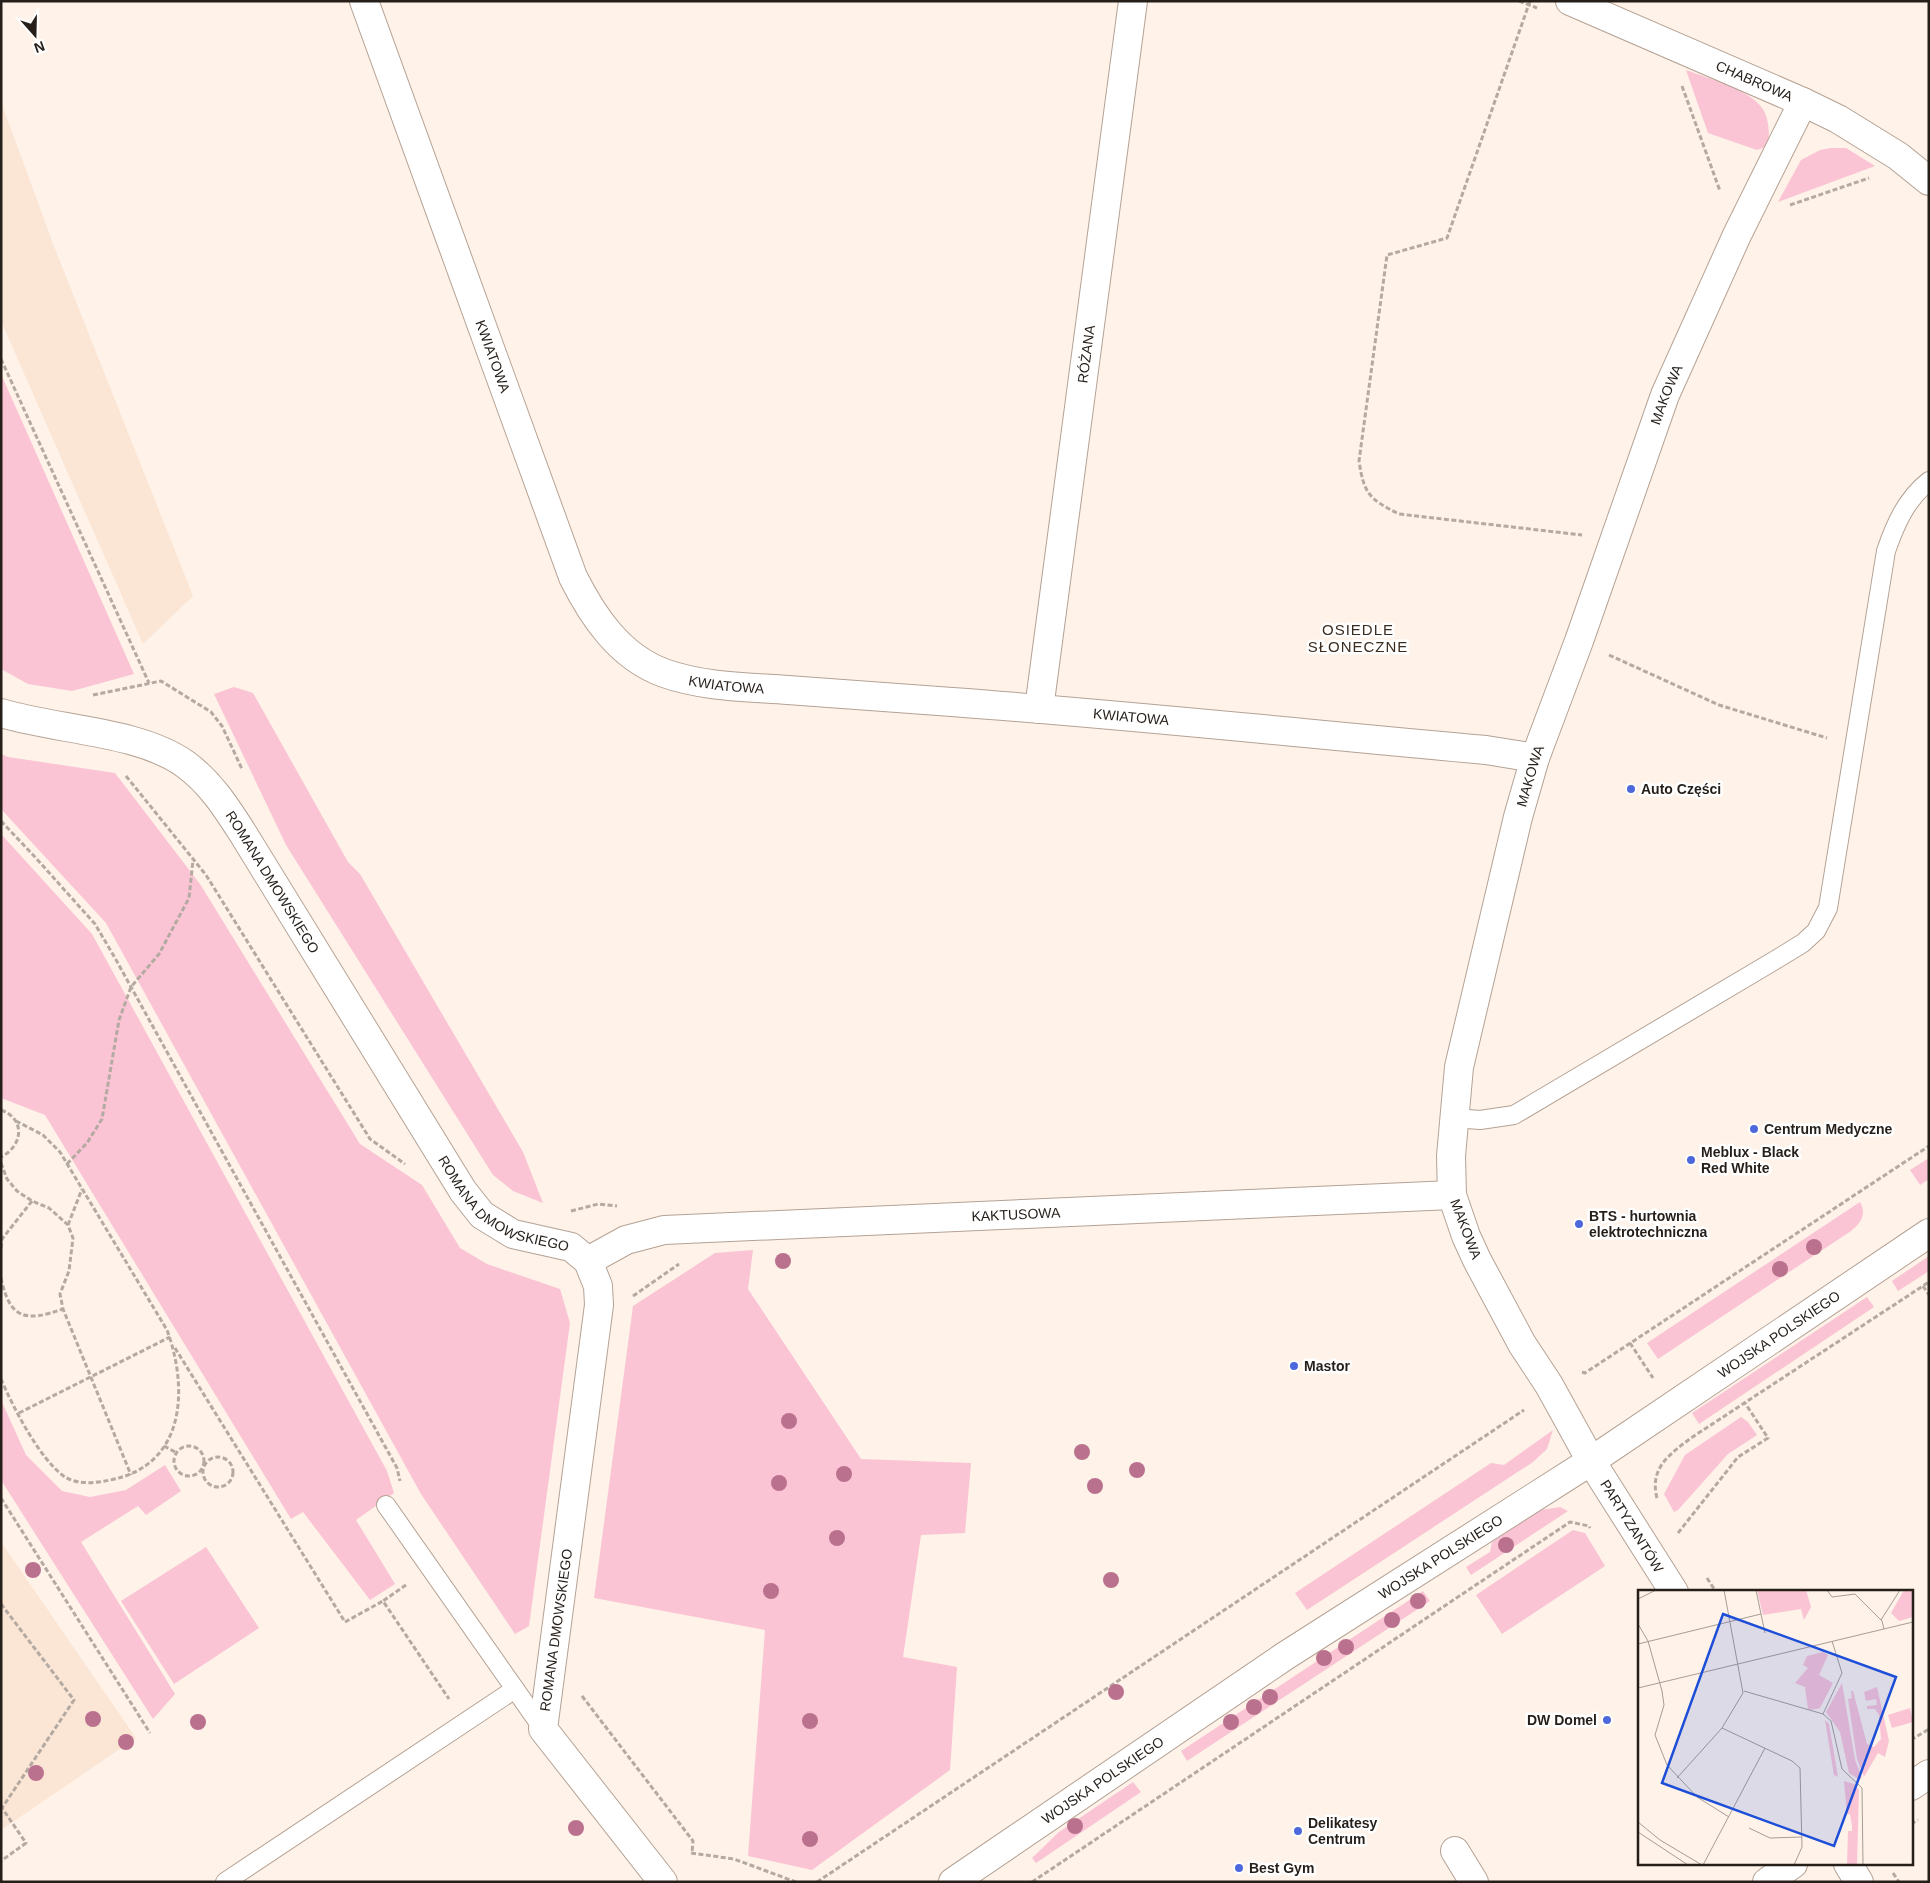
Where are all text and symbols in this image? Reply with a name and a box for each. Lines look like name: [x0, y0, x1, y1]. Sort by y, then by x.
north arrow: [10, 10, 60, 60]
text: N: [32, 38, 47, 56]
street label: CHABROWA: [1714, 57, 1796, 105]
street label: KWIATOWA: [472, 318, 514, 395]
street label: RÓŻANA: [1074, 323, 1098, 384]
street label: MAKOWA: [1647, 362, 1686, 427]
district label: OSIEDLE SŁONECZNE: [1308, 621, 1408, 655]
street label: KWIATOWA: [687, 672, 765, 697]
street label: KWIATOWA: [1092, 705, 1170, 728]
street label: MAKOWA: [1513, 742, 1547, 809]
place label: Auto Części: [1641, 781, 1721, 797]
marker: Auto Części: [1625, 783, 1637, 795]
street label: ROMANA DMOWSKIEGO: [222, 808, 323, 956]
place label: Centrum Medyczne: [1764, 1121, 1893, 1137]
marker: Centrum Medyczne: [1748, 1123, 1760, 1135]
place label: Meblux - Black Red White: [1701, 1144, 1799, 1176]
street label: ROMANA DMOWSKIEGO: [435, 1153, 571, 1254]
marker: Meblux - Black Red White: [1685, 1154, 1697, 1166]
street label: MAKOWA: [1447, 1197, 1485, 1262]
street label: KAKTUSOWA: [971, 1204, 1061, 1224]
place label: BTS - hurtownia elektrotechniczna: [1589, 1208, 1707, 1240]
marker: BTS - hurtownia elektrotechniczna: [1573, 1218, 1585, 1230]
street label: WOJSKA POLSKIEGO: [1715, 1287, 1843, 1381]
place label: Mastor: [1304, 1358, 1350, 1374]
marker: Mastor: [1288, 1360, 1300, 1372]
street label: PARTYZANTÓW: [1597, 1477, 1667, 1576]
street label: WOJSKA POLSKIEGO: [1375, 1511, 1506, 1602]
street label: ROMANA DMOWSKIEGO: [537, 1548, 575, 1712]
inset map: [1638, 1590, 1912, 1866]
place label: DW Domel: [1527, 1712, 1597, 1728]
marker: DW Domel: [1601, 1714, 1613, 1726]
street label: WOJSKA POLSKIEGO: [1039, 1733, 1167, 1827]
place label: Delikatesy Centrum: [1308, 1815, 1377, 1847]
marker: Delikatesy Centrum: [1292, 1825, 1304, 1837]
place label: Best Gym: [1249, 1860, 1314, 1876]
marker: Best Gym: [1233, 1862, 1245, 1874]

